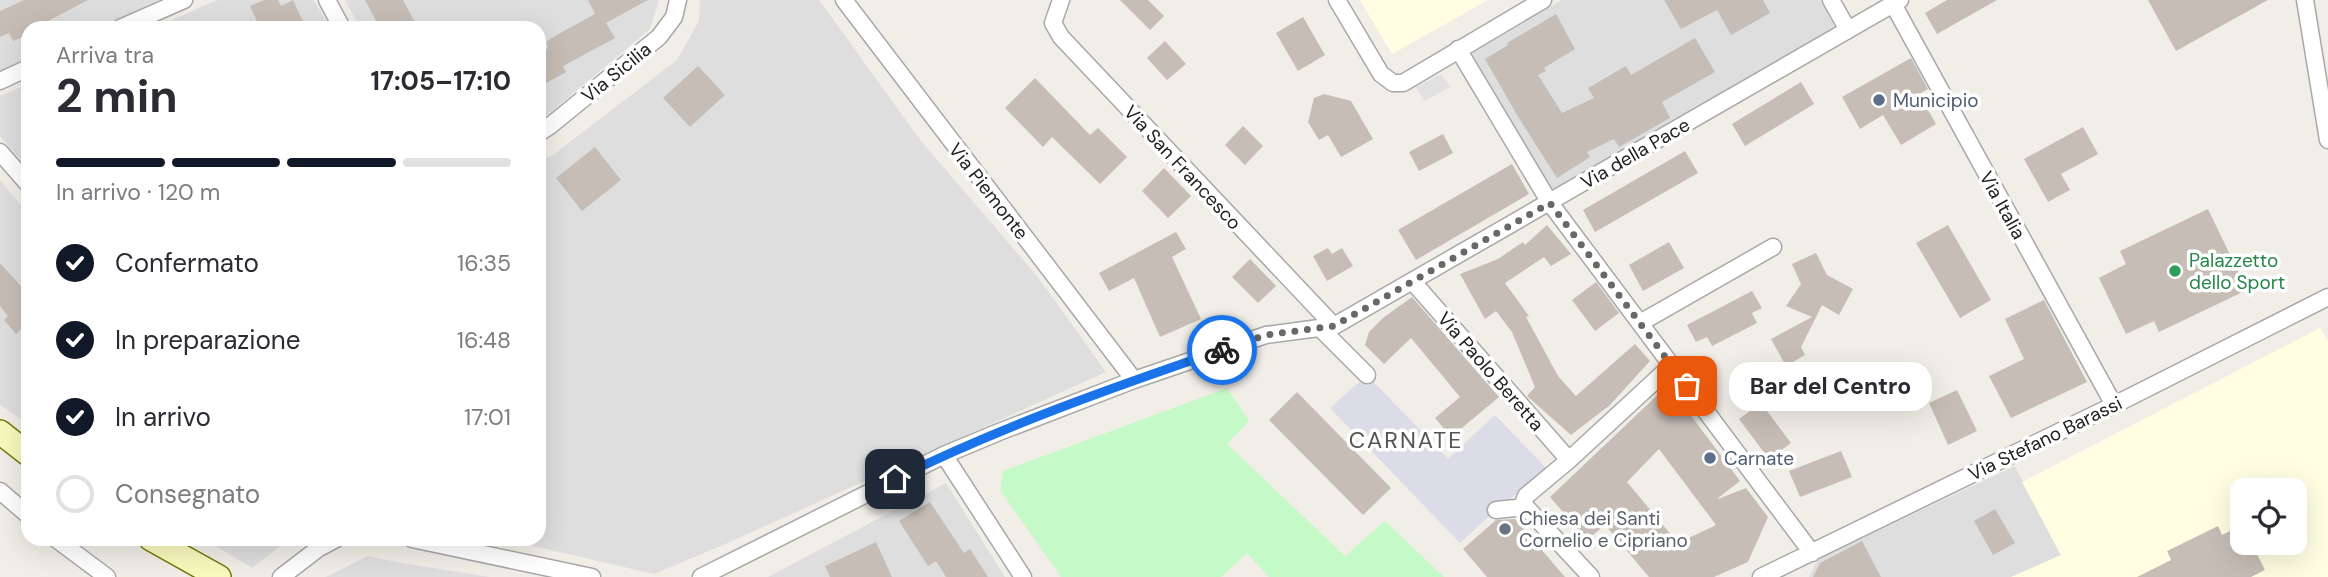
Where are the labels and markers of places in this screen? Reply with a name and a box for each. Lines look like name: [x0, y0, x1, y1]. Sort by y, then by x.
place label: Municipio: [1893, 88, 1978, 113]
marker: Municipio: [1871, 92, 1887, 108]
place label: Palazzetto dello Sport: [2189, 248, 2285, 295]
marker: Palazzetto dello Sport: [2167, 263, 2183, 279]
pin: [1657, 356, 1717, 416]
callout: Bar del Centro: [1729, 362, 1932, 410]
place label: Carnate: [1724, 446, 1794, 471]
pin: [865, 449, 925, 509]
marker: Carnate: [1702, 450, 1718, 466]
place label: Chiesa dei Santi Cornelio e Cipriano: [1519, 506, 1688, 553]
marker: Chiesa dei Santi Cornelio e Cipriano: [1497, 521, 1513, 537]

